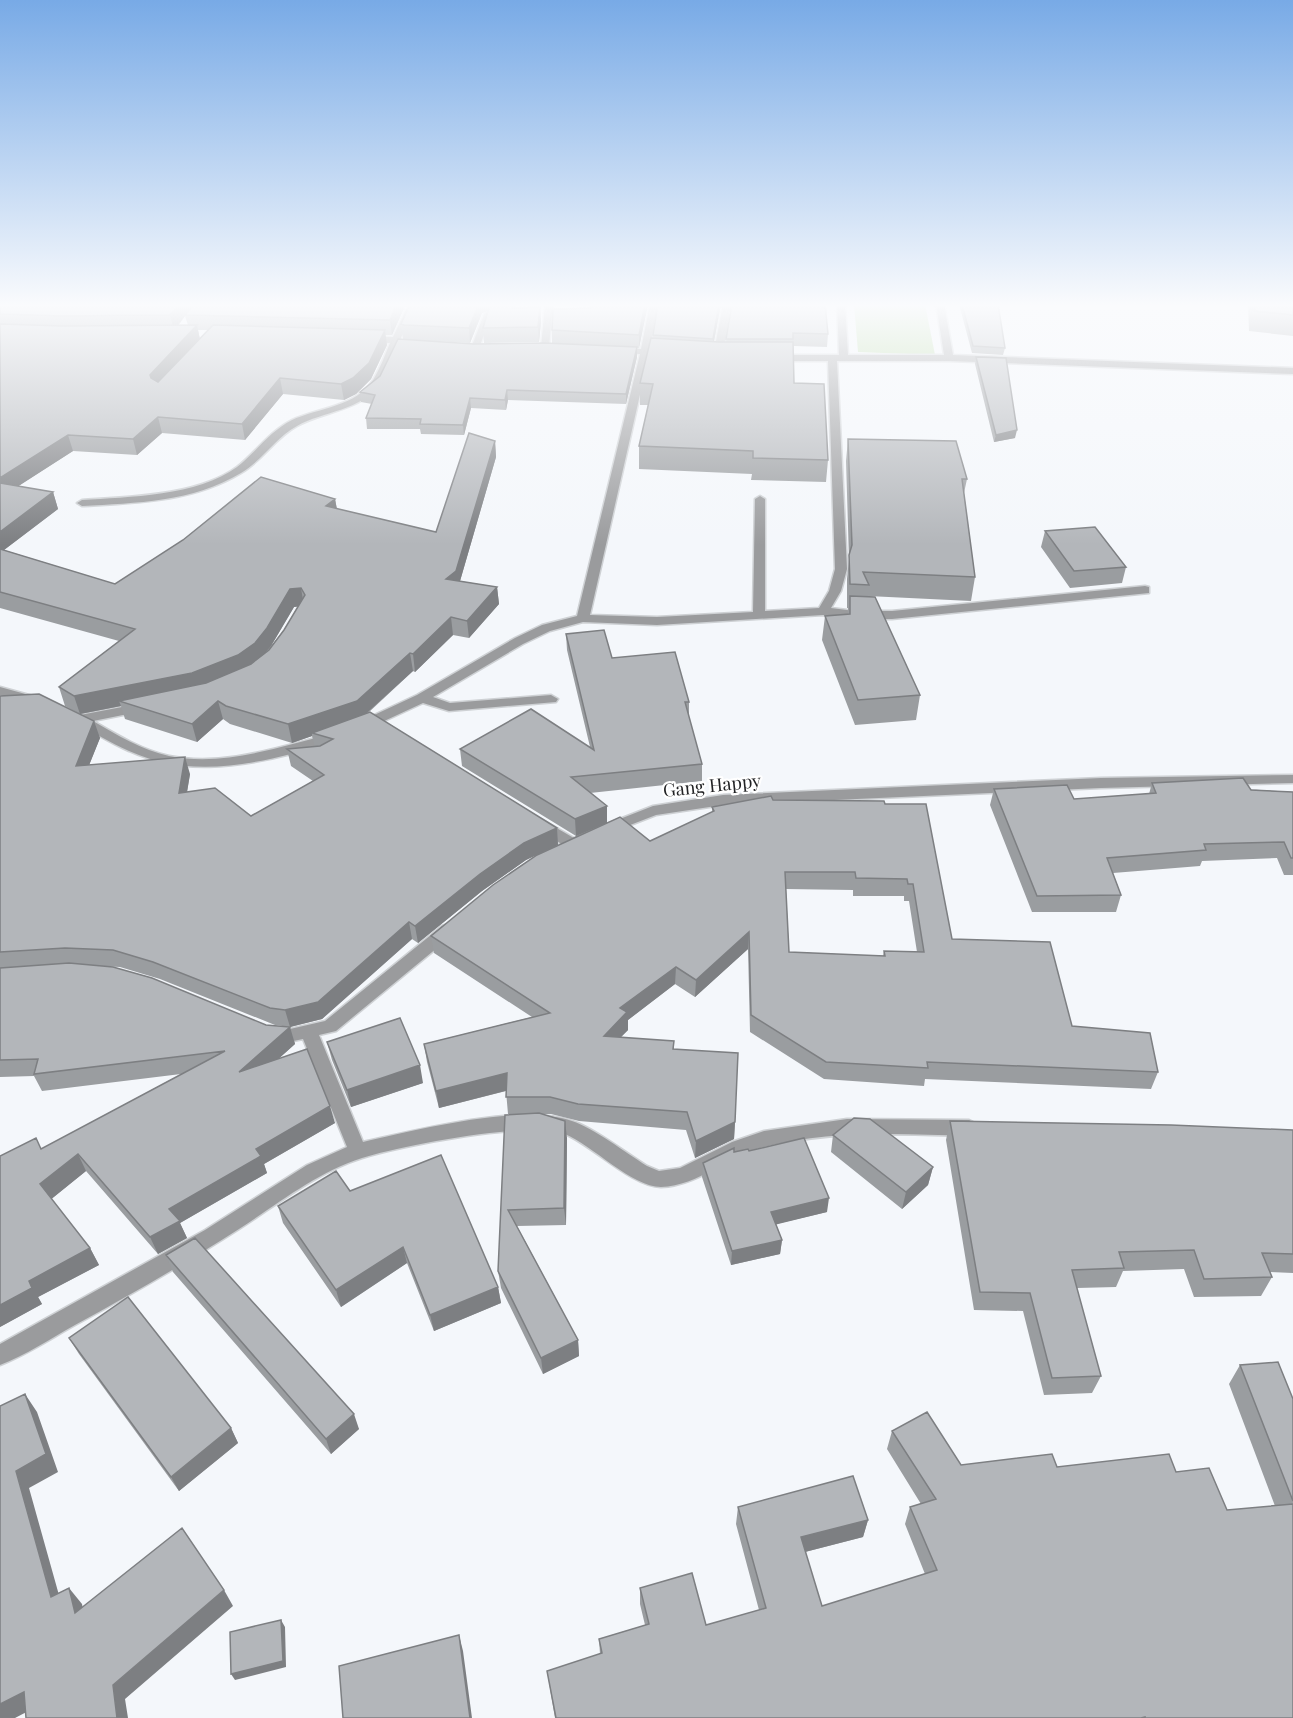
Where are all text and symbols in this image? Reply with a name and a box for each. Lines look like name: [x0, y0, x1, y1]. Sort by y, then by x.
street label: Gang Happy: [662, 768, 762, 802]

